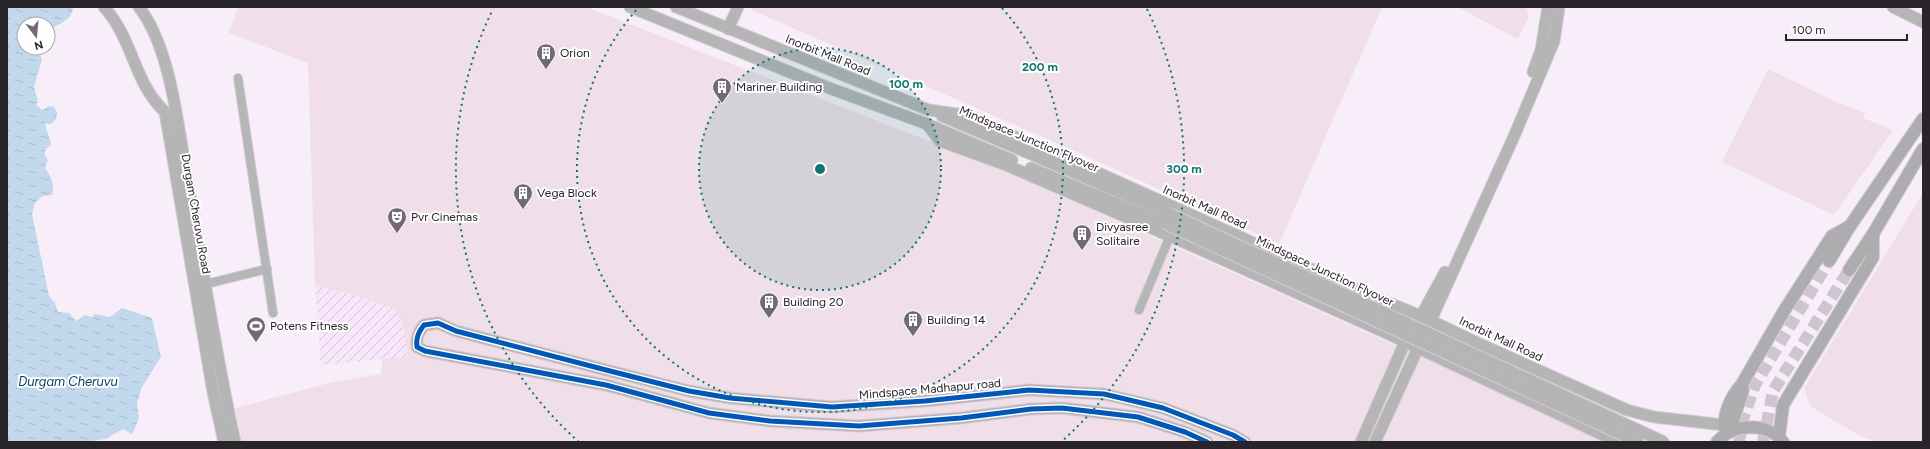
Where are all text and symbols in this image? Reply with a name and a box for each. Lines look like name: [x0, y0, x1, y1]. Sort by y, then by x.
north arrow: [16, 16, 56, 56]
scale bar: [1786, 16, 1907, 42]
text: 100 m: [1792, 23, 1826, 37]
street label: Inorbit Mall Road: [783, 32, 873, 78]
text: N: [33, 38, 45, 53]
building icon: Orion: [535, 42, 557, 70]
place label: Orion: [560, 46, 590, 60]
text: 200 m: [1022, 60, 1058, 74]
building icon: Mariner Building: [711, 76, 733, 104]
text: 100 m: [889, 77, 923, 91]
place label: Mariner Building: [736, 80, 822, 94]
street label: Mindspace Junction Flyover: [957, 103, 1101, 175]
street label: Durgam Cheruvu Road: [179, 153, 213, 275]
centre of rings: [813, 162, 827, 176]
text: 300 m: [1166, 162, 1202, 176]
building icon: Vega Block: [512, 182, 534, 210]
street label: Inorbit Mall Road: [1161, 182, 1249, 232]
place label: Vega Block: [537, 186, 597, 200]
theatre icon: Pvr Cinemas: [386, 206, 408, 234]
place label: Pvr Cinemas: [411, 210, 478, 224]
place label: Divyasree Solitaire: [1096, 220, 1149, 248]
building icon: Divyasree Solitaire: [1071, 223, 1093, 251]
street label: Mindspace Junction Flyover: [1254, 233, 1396, 309]
building icon: Building 20: [758, 291, 780, 319]
place label: Building 20: [783, 295, 844, 309]
building icon: Building 14: [902, 309, 924, 337]
place label: Building 14: [927, 313, 986, 327]
street label: Inorbit Mall Road: [1457, 314, 1545, 364]
sports icon: Potens Fitness: [245, 315, 267, 343]
place label: Potens Fitness: [270, 319, 349, 333]
water label: Durgam Cheruvu: [18, 374, 118, 389]
street label: Mindspace Madhapur road: [858, 376, 1002, 402]

